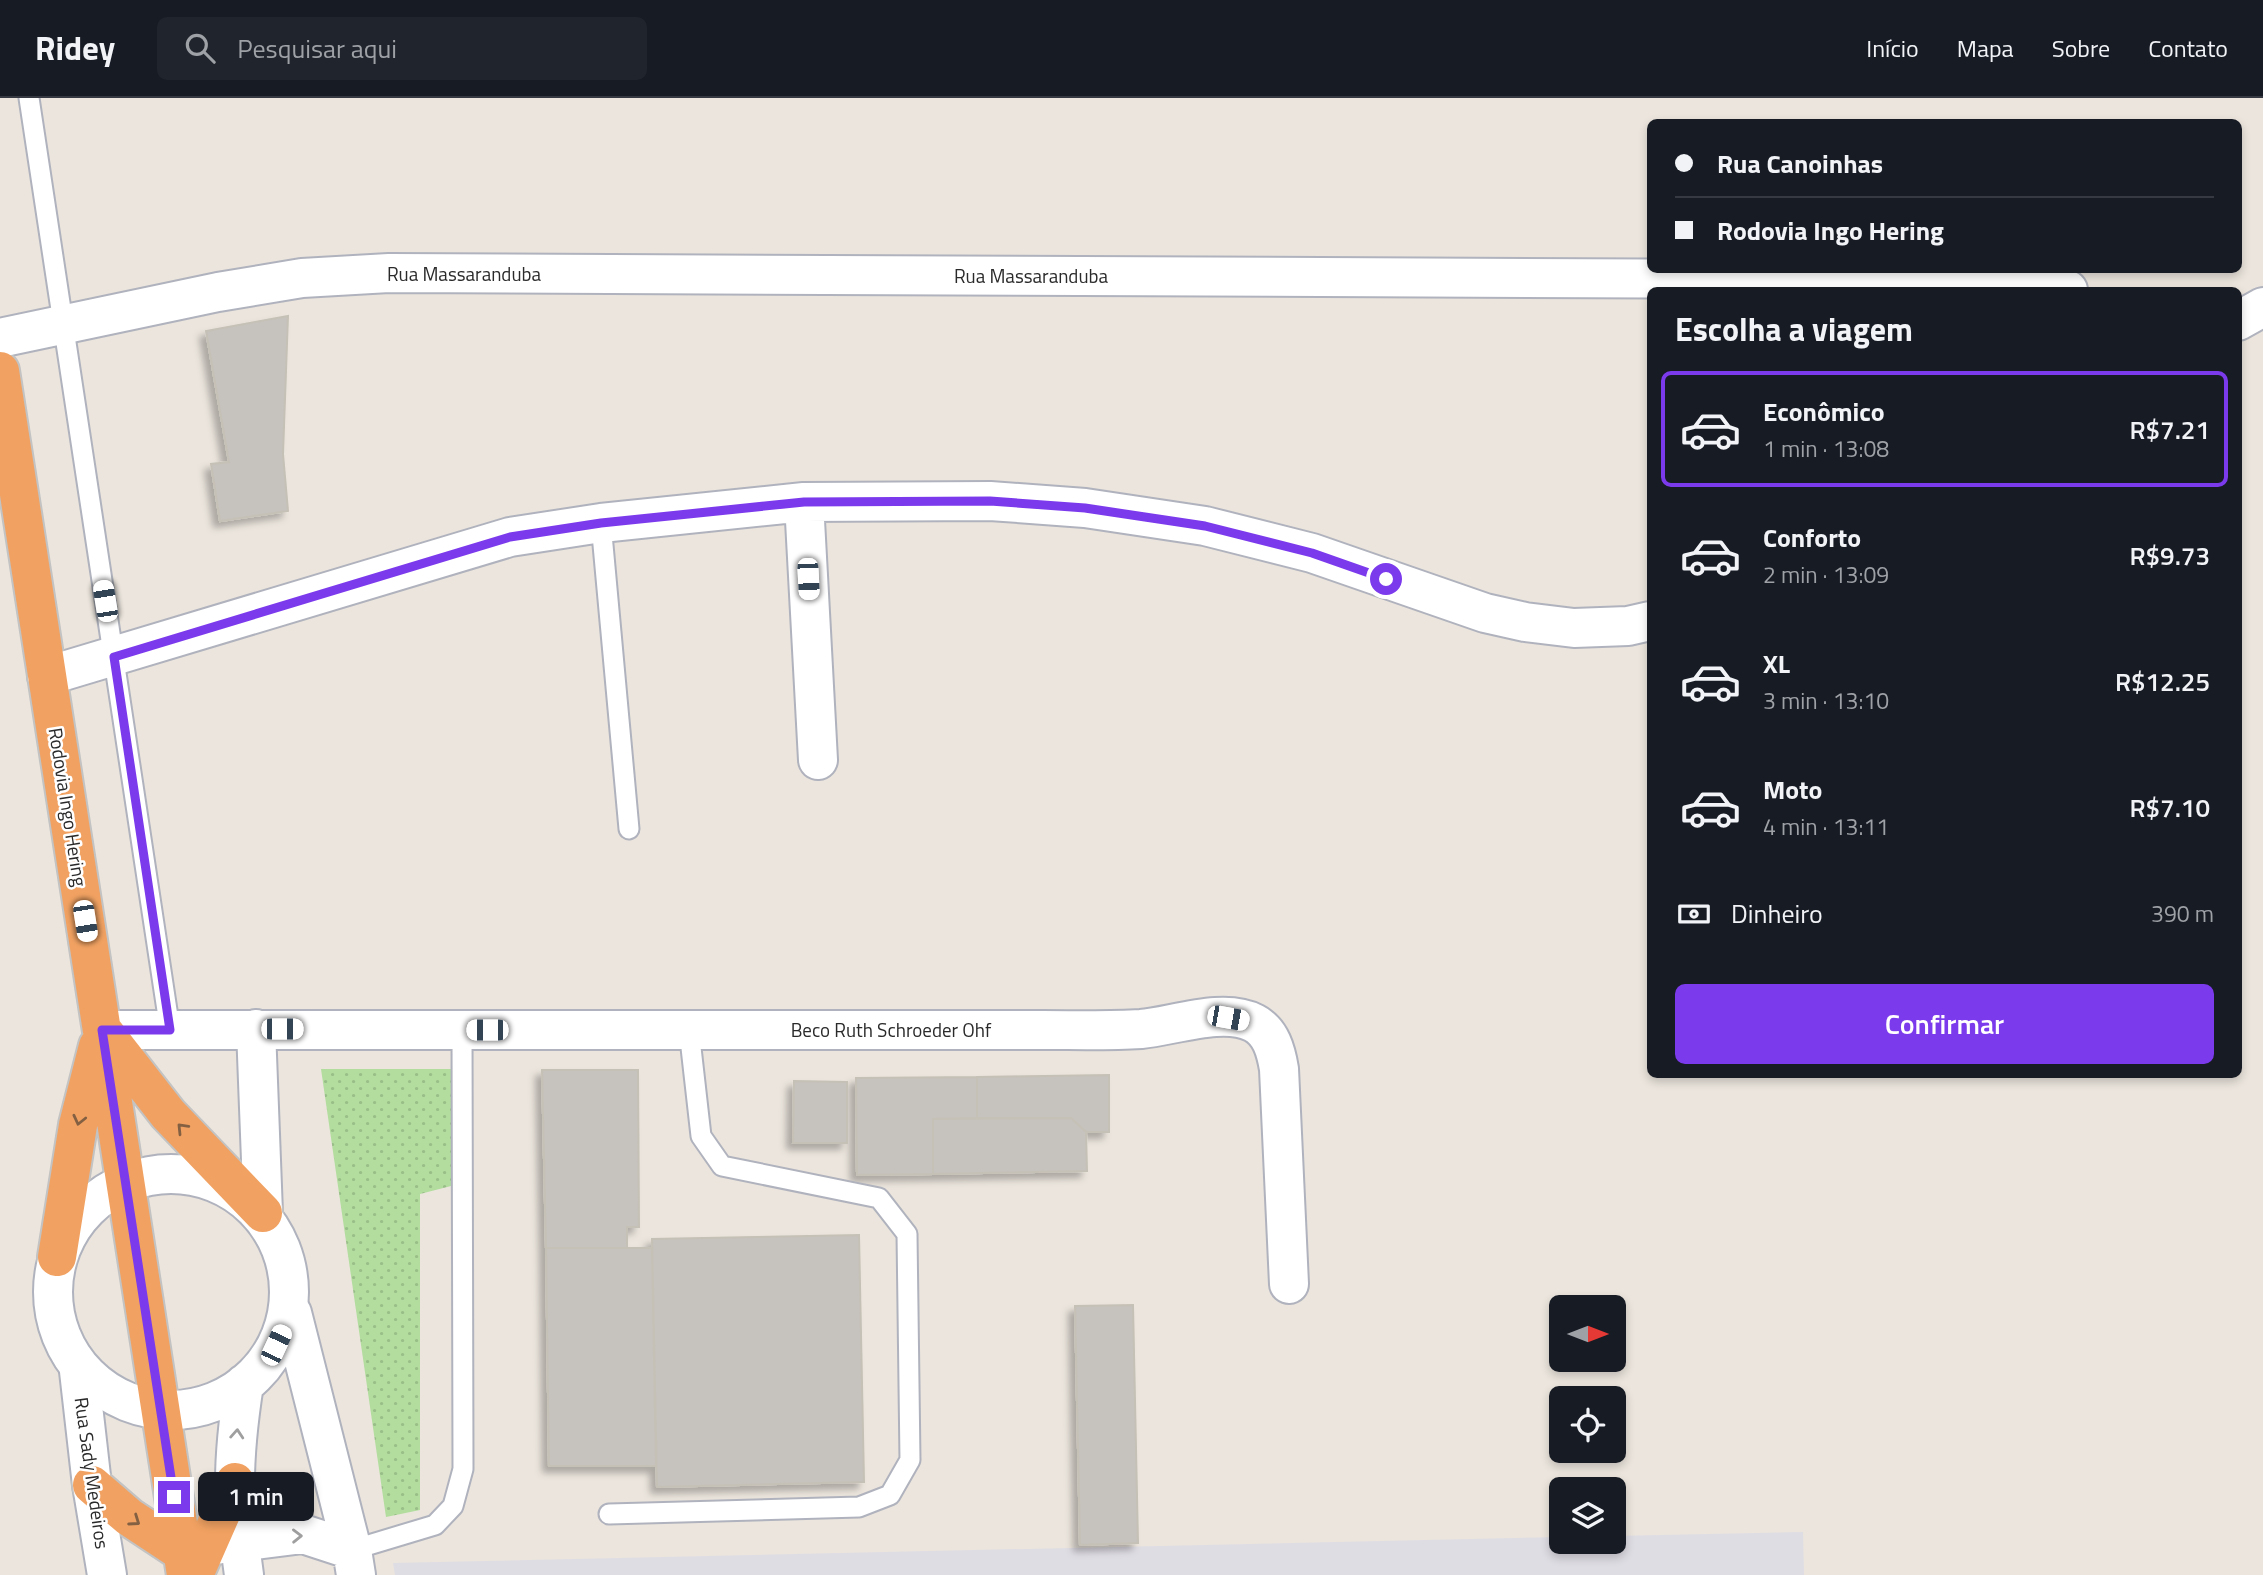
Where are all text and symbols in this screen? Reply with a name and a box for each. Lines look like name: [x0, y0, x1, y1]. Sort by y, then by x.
search box: [157, 17, 647, 80]
text: Ridey: [35, 23, 115, 73]
icon: search: [181, 29, 219, 67]
text: Pesquisar aqui: [237, 29, 397, 68]
text: Início: [1866, 30, 1919, 66]
text: Mapa: [1957, 30, 2014, 66]
text: Sobre: [2052, 30, 2110, 66]
text: Contato: [2148, 30, 2228, 66]
text: Rua Canoinhas: [1717, 144, 1883, 183]
text: Rodovia Ingo Hering: [1717, 211, 1944, 250]
street label: Rua Massaranduba: [387, 259, 542, 288]
street label: Rua Massaranduba: [954, 261, 1109, 290]
text: Escolha a viagem: [1675, 305, 1913, 353]
text: Econômico: [1763, 392, 1885, 431]
icon: car: [1679, 398, 1742, 461]
text: R$7.21: [2129, 410, 2210, 449]
text: 1 min · 13:08: [1763, 431, 1889, 466]
text: Conforto: [1763, 518, 1861, 557]
icon: car: [1679, 524, 1742, 587]
text: R$9.73: [2129, 536, 2210, 575]
car: [797, 557, 820, 601]
text: 2 min · 13:09: [1763, 557, 1889, 592]
route start: [1370, 563, 1402, 595]
car: [92, 579, 119, 623]
text: XL: [1763, 644, 1790, 683]
icon: car: [1679, 650, 1742, 713]
text: R$12.25: [2115, 662, 2210, 701]
text: 3 min · 13:10: [1763, 683, 1889, 718]
street label: Rodovia Ingo Hering: [42, 725, 95, 889]
text: Moto: [1763, 770, 1822, 809]
icon: car: [1679, 776, 1742, 839]
text: R$7.10: [2129, 788, 2210, 827]
text: 4 min · 13:11: [1763, 809, 1889, 844]
text: Dinheiro: [1731, 894, 1823, 933]
icon: cash: [1675, 895, 1713, 933]
text: 390 m: [2151, 896, 2214, 931]
car: [72, 899, 99, 943]
button: Confirmar: [1675, 984, 2214, 1064]
car: [1206, 1004, 1251, 1032]
street label: Beco Ruth Schroeder Ohf: [791, 1015, 992, 1044]
car: [262, 1019, 304, 1040]
car: [467, 1020, 509, 1041]
one-way arrow: [73, 1114, 87, 1126]
one-way arrow: [177, 1123, 190, 1136]
north arrow: [1549, 1295, 1626, 1372]
map controls: [1549, 1295, 1626, 1554]
car: [258, 1322, 295, 1368]
button: locate: [1549, 1386, 1626, 1463]
street label: Rua Sady Medeiros: [67, 1395, 118, 1551]
one-way arrow: [230, 1428, 245, 1439]
callout: 1 min: [198, 1472, 314, 1522]
button: layers: [1549, 1477, 1626, 1554]
text: 1 min: [228, 1479, 284, 1514]
route end: [158, 1481, 190, 1513]
one-way arrow: [127, 1513, 140, 1525]
one-way arrow: [292, 1528, 303, 1544]

